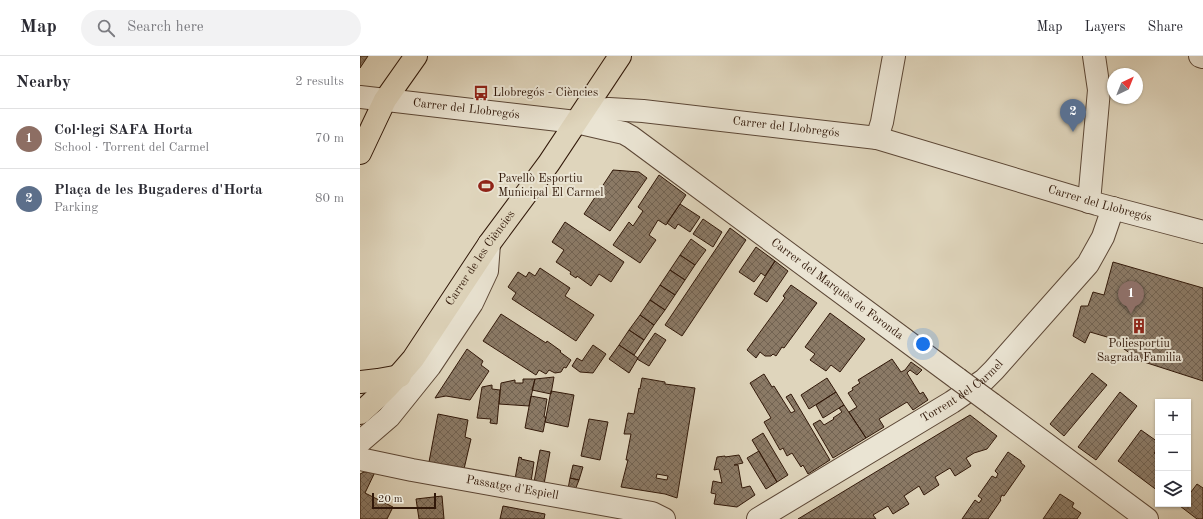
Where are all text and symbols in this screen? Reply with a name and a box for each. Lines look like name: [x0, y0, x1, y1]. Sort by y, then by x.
search box: [81, 10, 361, 46]
icon: search: [95, 17, 117, 39]
text: Map: [20, 18, 57, 37]
text: Search here: [127, 20, 204, 35]
text: Map: [1037, 20, 1063, 34]
text: Layers: [1085, 20, 1126, 34]
text: Share: [1148, 20, 1183, 34]
north arrow: [1107, 68, 1143, 104]
text: Nearby: [16, 74, 71, 91]
text: 2 results: [295, 75, 344, 88]
bus stop icon: Llobregós - Ciències: [472, 84, 490, 102]
place label: Llobregós - Ciències: [493, 87, 598, 99]
street label: Carrer del Llobregós: [412, 97, 520, 121]
pin: 2: [1060, 99, 1086, 132]
street label: Carrer del Llobregós: [732, 115, 840, 140]
text: Col·legi SAFA Horta: [54, 123, 193, 138]
text: 1: [25, 132, 33, 145]
text: 70 m: [315, 132, 344, 145]
text: School · Torrent del Carmel: [54, 141, 209, 154]
place label: Pavellò Esportiu Municipal El Carmel: [498, 173, 603, 199]
sports icon: Pavellò Esportiu Municipal El Carmel: [477, 177, 495, 195]
text: Plaça de les Bugaderes d'Horta: [54, 183, 263, 198]
street label: Carrer del Llobregós: [1046, 184, 1153, 224]
text: 2: [25, 192, 33, 205]
text: 80 m: [315, 192, 344, 205]
text: Parking: [54, 201, 98, 214]
street label: Carrer de les Ciències: [444, 208, 518, 308]
street label: Carrer del Marquès de Foronda: [768, 237, 906, 342]
pin: 1: [1118, 281, 1144, 314]
building icon: Poliesportiu Sagrada Familia: [1130, 317, 1148, 335]
your location: [913, 334, 933, 354]
place label: Poliesportiu Sagrada Familia: [1097, 338, 1181, 364]
street label: Torrent del Carmel: [919, 358, 1006, 425]
map controls: [1155, 399, 1191, 507]
button: +: [1155, 399, 1191, 435]
button: −: [1155, 435, 1191, 471]
button: layers: [1155, 471, 1191, 507]
street label: Passatge d'Espiell: [465, 474, 559, 502]
scale bar: [372, 491, 436, 510]
text: 20 m: [378, 494, 403, 505]

